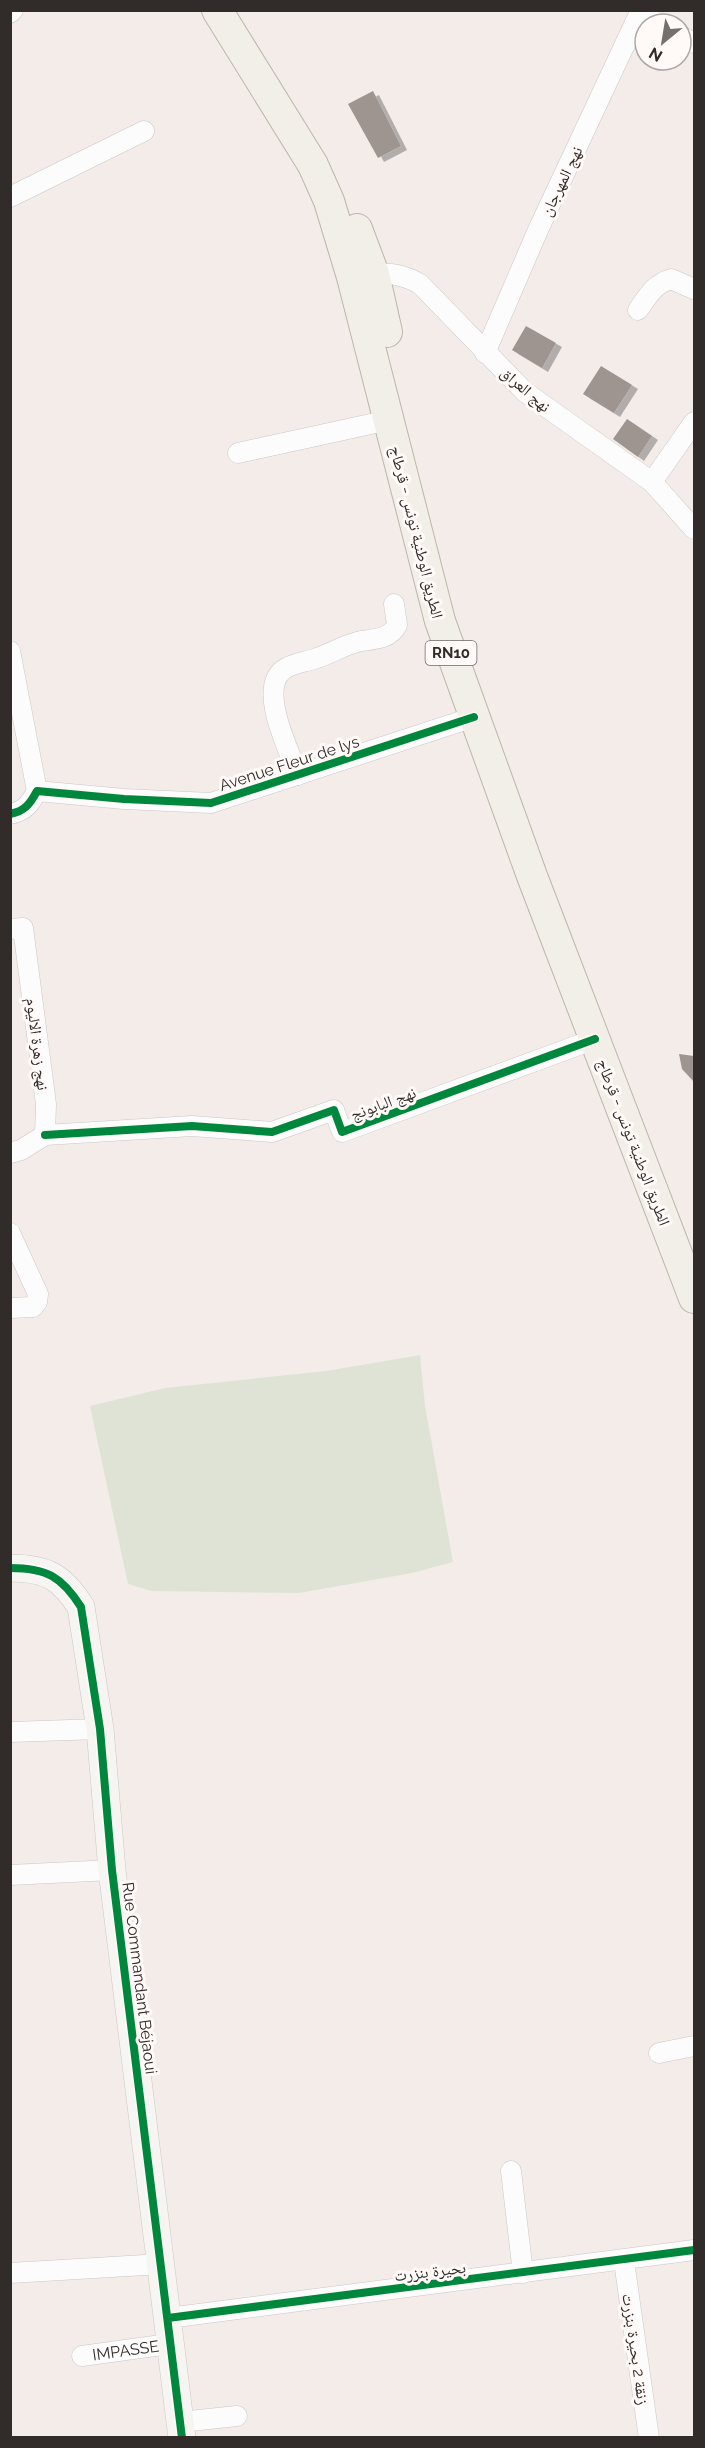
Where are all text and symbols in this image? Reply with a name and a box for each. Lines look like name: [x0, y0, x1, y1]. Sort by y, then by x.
north arrow: [633, 12, 693, 72]
text: N: [646, 43, 666, 66]
street label: نهج المهرجان: [536, 143, 587, 220]
street label: نهج العراق: [496, 363, 554, 417]
street label: الطريق الوطنية تونس - قرطاج: [385, 444, 447, 621]
road number: RN10: [426, 641, 476, 665]
street label: Avenue Fleur de lys: [217, 732, 362, 795]
street label: نهج زهرة الاليوم: [21, 997, 53, 1092]
street label: الطريق الوطنية تونس - قرطاج: [592, 1056, 674, 1229]
street label: نهج البابونج: [348, 1083, 419, 1125]
street label: Rue Commandant Béjaoui: [118, 1881, 161, 2075]
street label: بحيرة بنزرت: [393, 2258, 467, 2285]
street label: زنقة 2 بحيرة بنزرت: [618, 2292, 653, 2406]
street label: IMPASSE: [91, 2336, 160, 2364]

